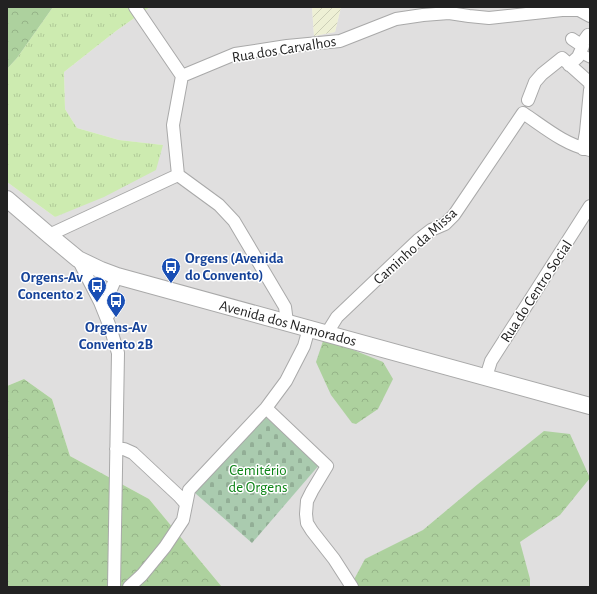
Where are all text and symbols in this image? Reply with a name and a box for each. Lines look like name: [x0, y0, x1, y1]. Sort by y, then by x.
street label: Rua dos Carvalhos: [231, 34, 337, 65]
street label: Caminho da Missa: [371, 205, 460, 287]
street label: Rua do Centro Social: [498, 237, 575, 345]
place label: Orgens (Avenida do Convento): [185, 251, 284, 283]
bus stop icon: Orgens (Avenida do Convento): [160, 256, 182, 284]
place label: Orgens-Av Concento 2: [18, 270, 83, 302]
bus stop icon: Orgens-Av Concento 2: [86, 275, 108, 303]
bus stop icon: Orgens-Av Convento 2B: [105, 290, 127, 318]
street label: Avenida dos Namorados: [218, 298, 358, 349]
place label: Orgens-Av Convento 2B: [79, 320, 154, 352]
park label: Cemitério de Orgens: [228, 463, 288, 495]

